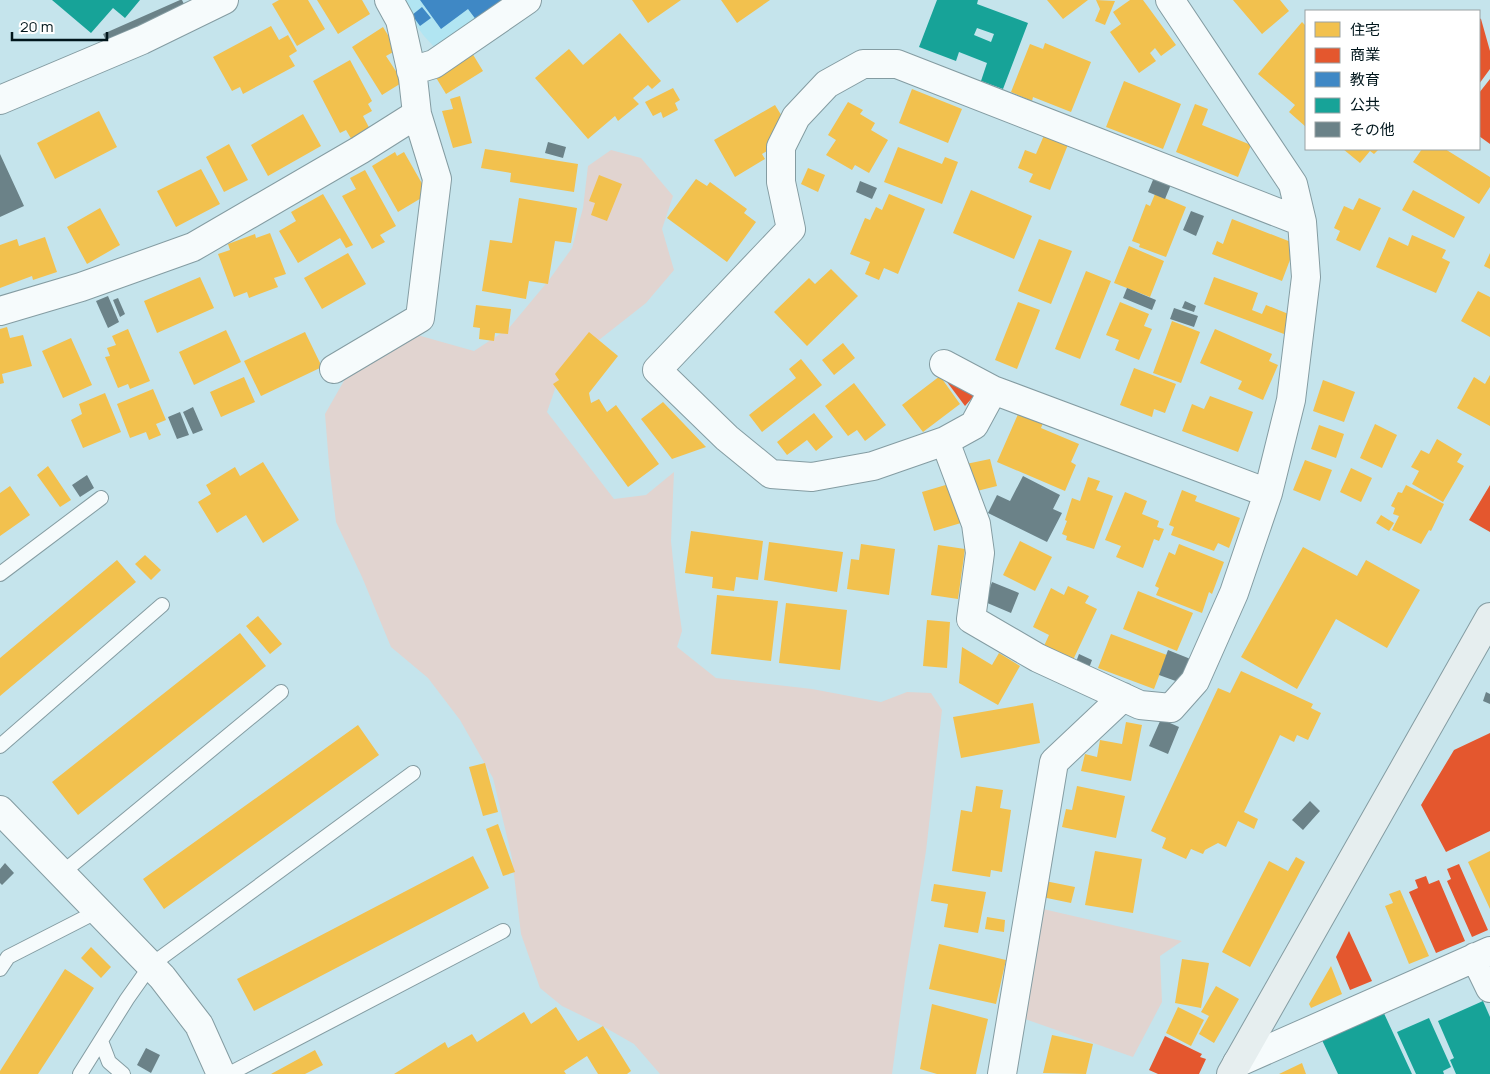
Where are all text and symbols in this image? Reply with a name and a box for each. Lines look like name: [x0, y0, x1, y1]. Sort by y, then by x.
scale bar: [12, 10, 108, 42]
legend: [1305, 10, 1480, 150]
text: 20 m: [20, 16, 53, 37]
text: 住宅: [1350, 19, 1380, 40]
text: 商業: [1350, 44, 1380, 65]
text: 教育: [1350, 69, 1380, 90]
text: 公共: [1350, 94, 1380, 115]
text: その他: [1350, 119, 1395, 140]

